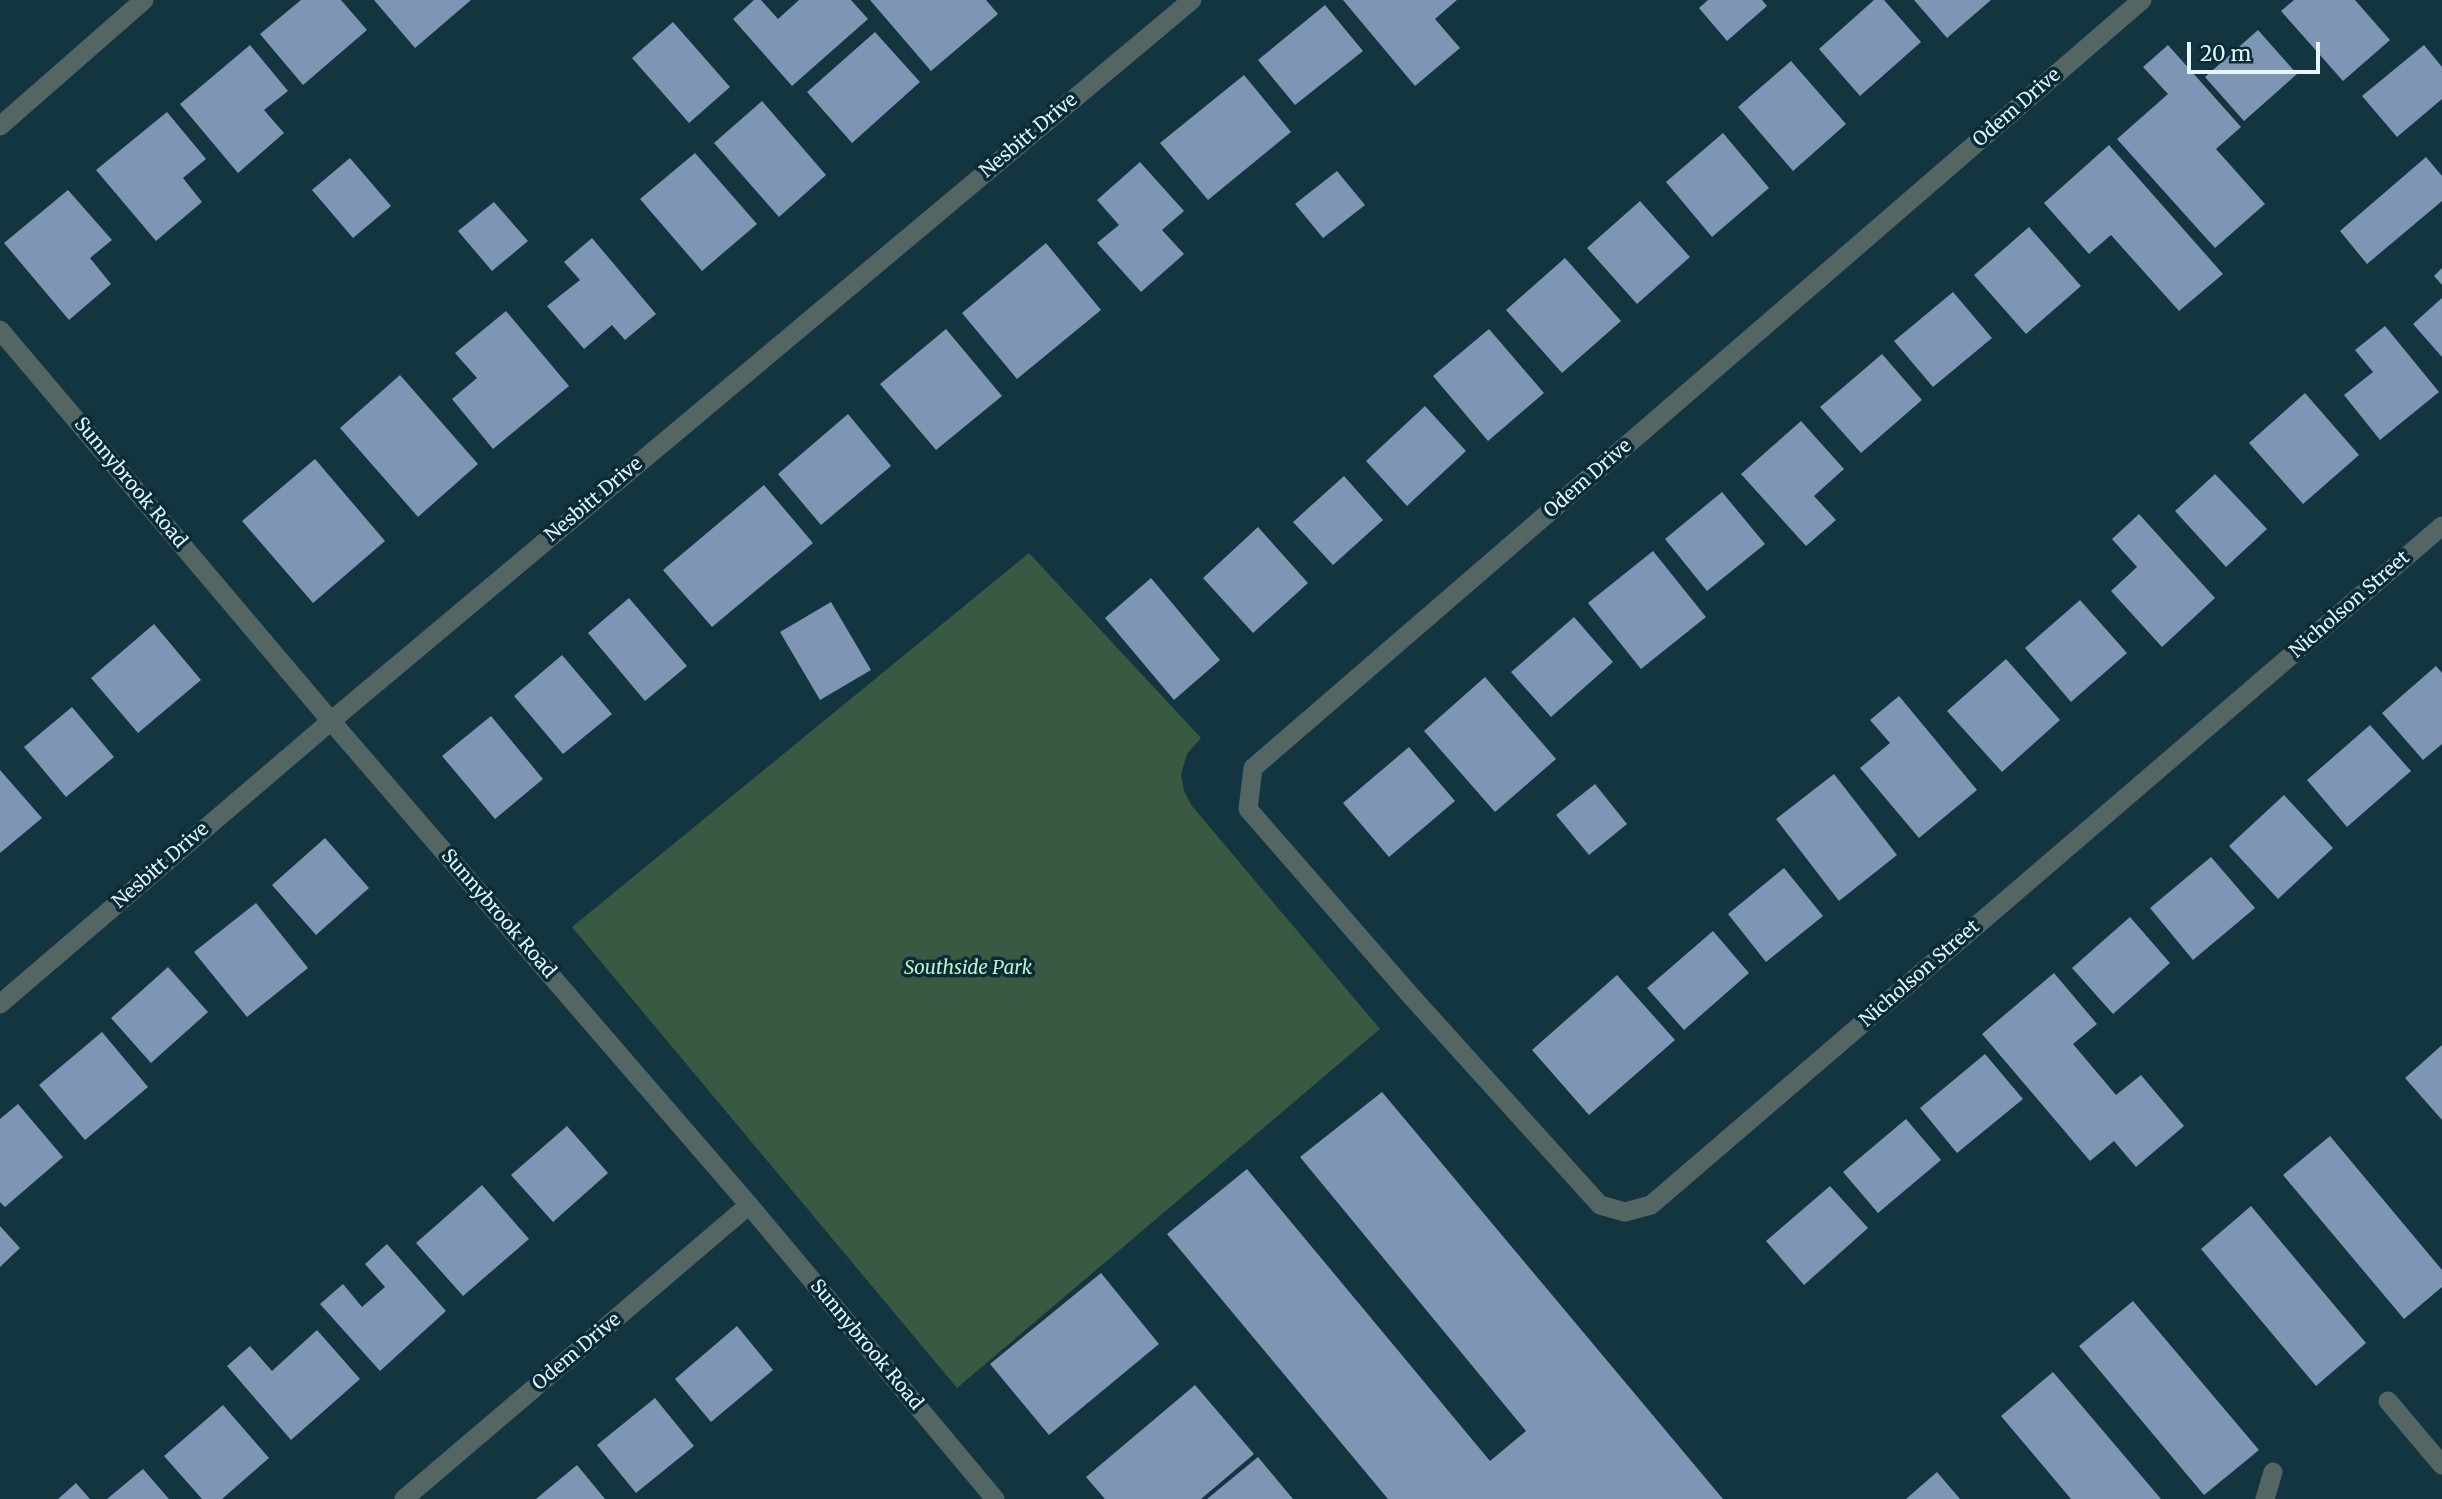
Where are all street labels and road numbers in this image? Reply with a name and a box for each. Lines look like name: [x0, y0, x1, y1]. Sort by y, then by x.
street label: Odem Drive: [1969, 64, 2065, 152]
street label: Nesbitt Drive: [976, 89, 1082, 183]
street label: Sunnybrook Road: [69, 413, 191, 553]
street label: Odem Drive: [1540, 435, 1636, 523]
street label: Nesbitt Drive: [541, 453, 647, 547]
street label: Nicholson Street: [2285, 547, 2415, 663]
street label: Nesbitt Drive: [108, 818, 214, 914]
street label: Sunnybrook Road: [436, 845, 560, 983]
street label: Nicholson Street: [1855, 916, 1985, 1032]
street label: Sunnybrook Road: [805, 1275, 927, 1415]
street label: Odem Drive: [528, 1308, 626, 1396]

